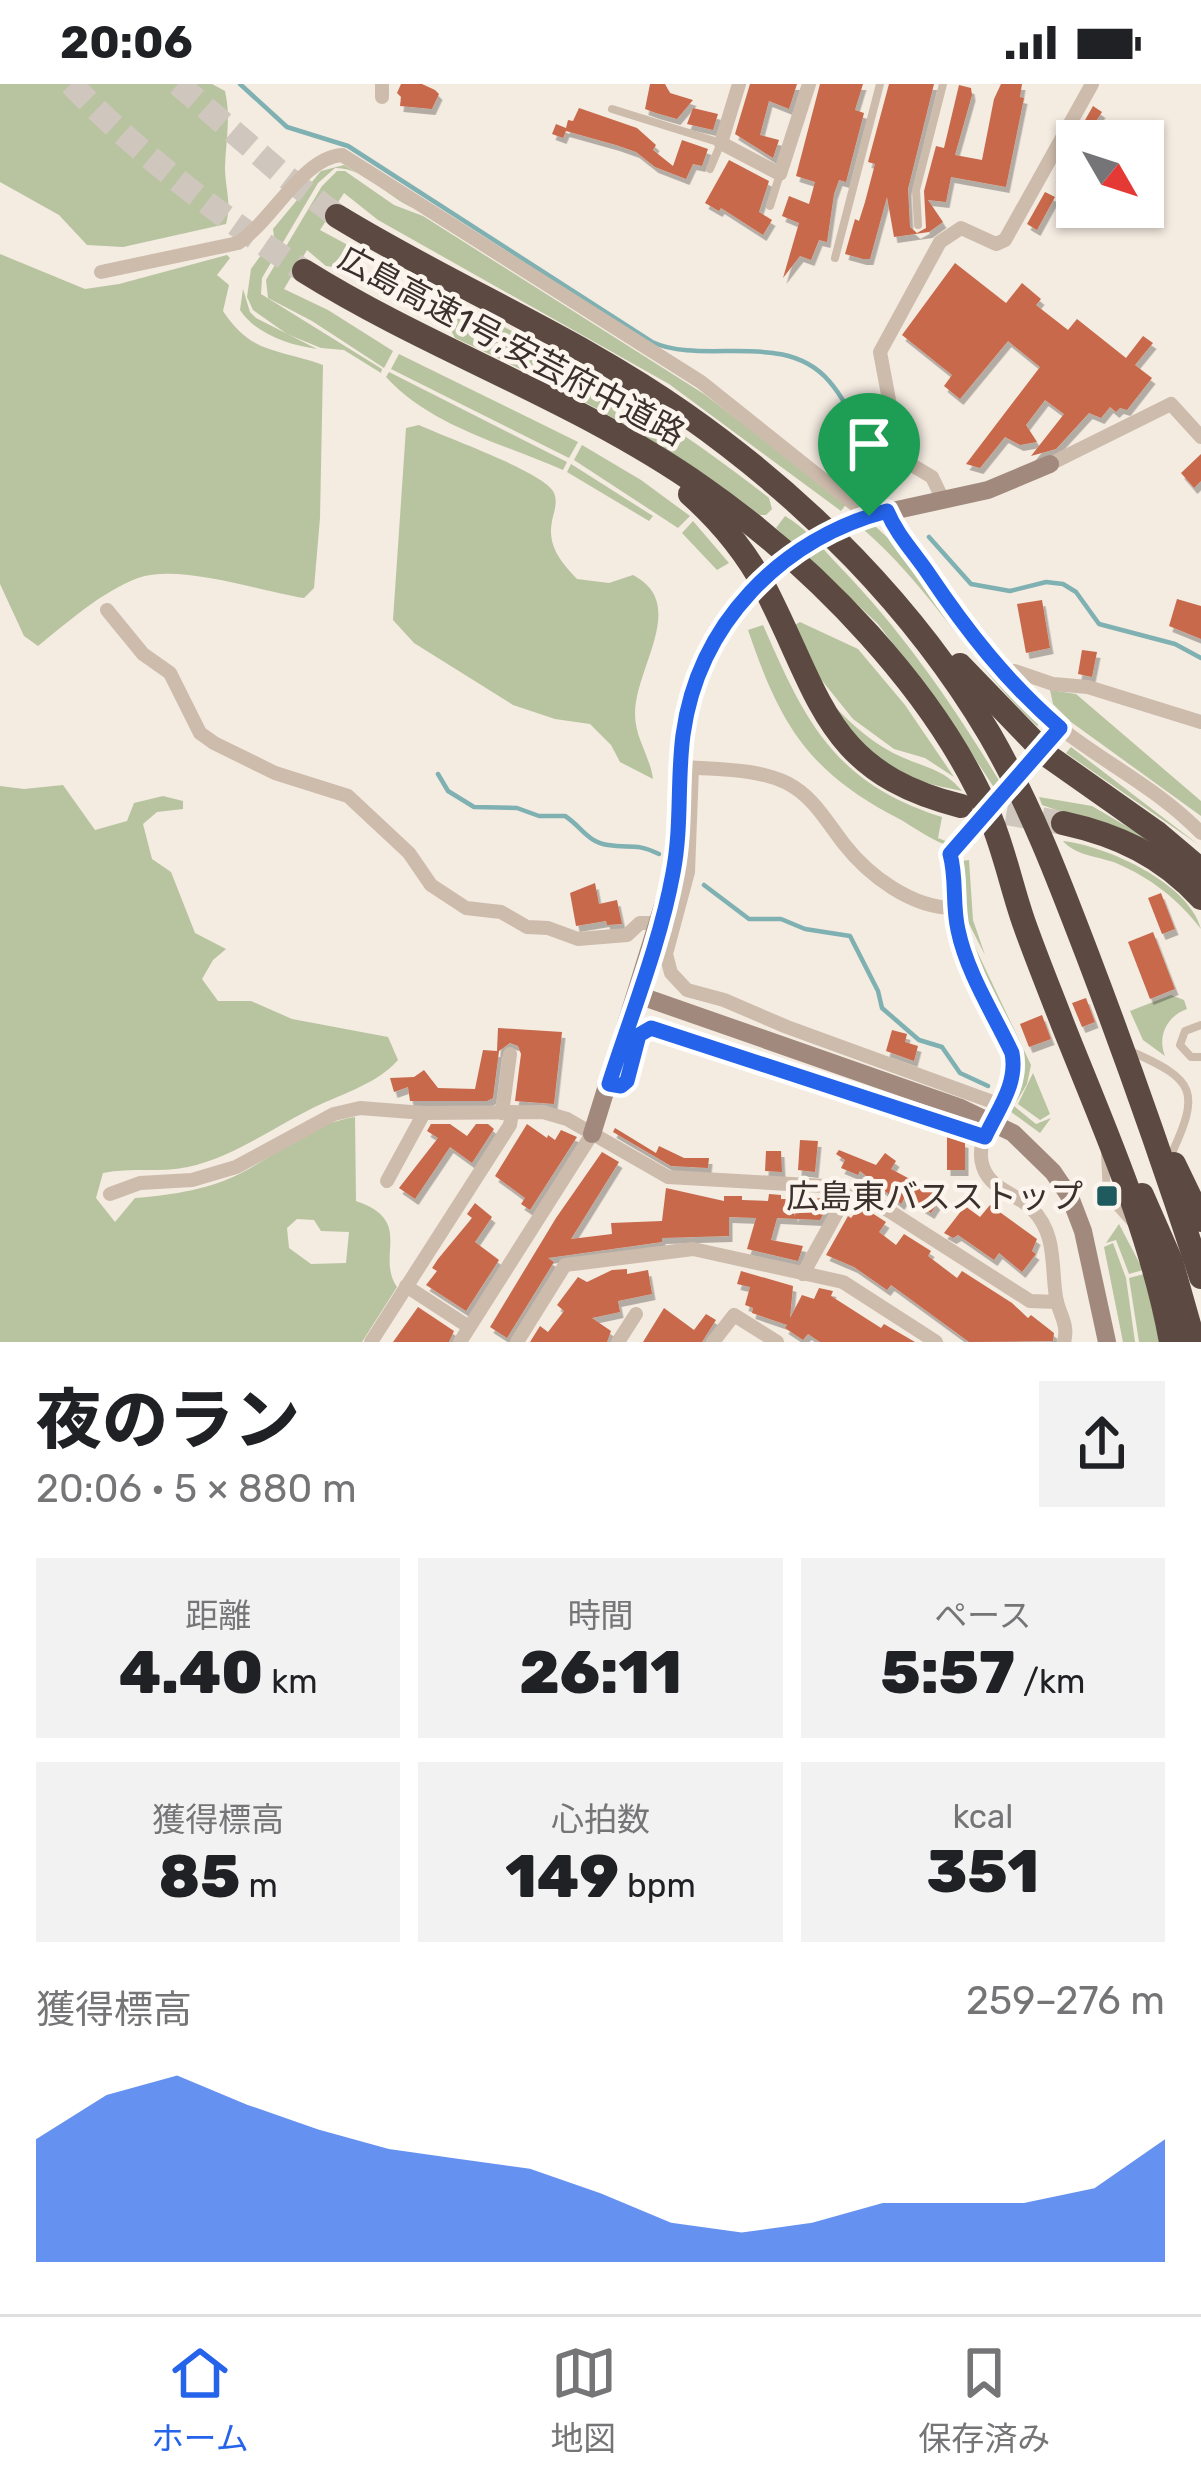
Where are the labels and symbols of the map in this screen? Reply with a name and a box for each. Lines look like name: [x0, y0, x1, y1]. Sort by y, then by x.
north arrow: [1056, 120, 1164, 228]
street label: 広島高速1号;安芸府中道路: [332, 238, 691, 453]
pin: [818, 393, 920, 516]
place label: 広島東バスストップ: [786, 1177, 1083, 1216]
marker: 広島東バスストップ: [1094, 1183, 1120, 1209]

